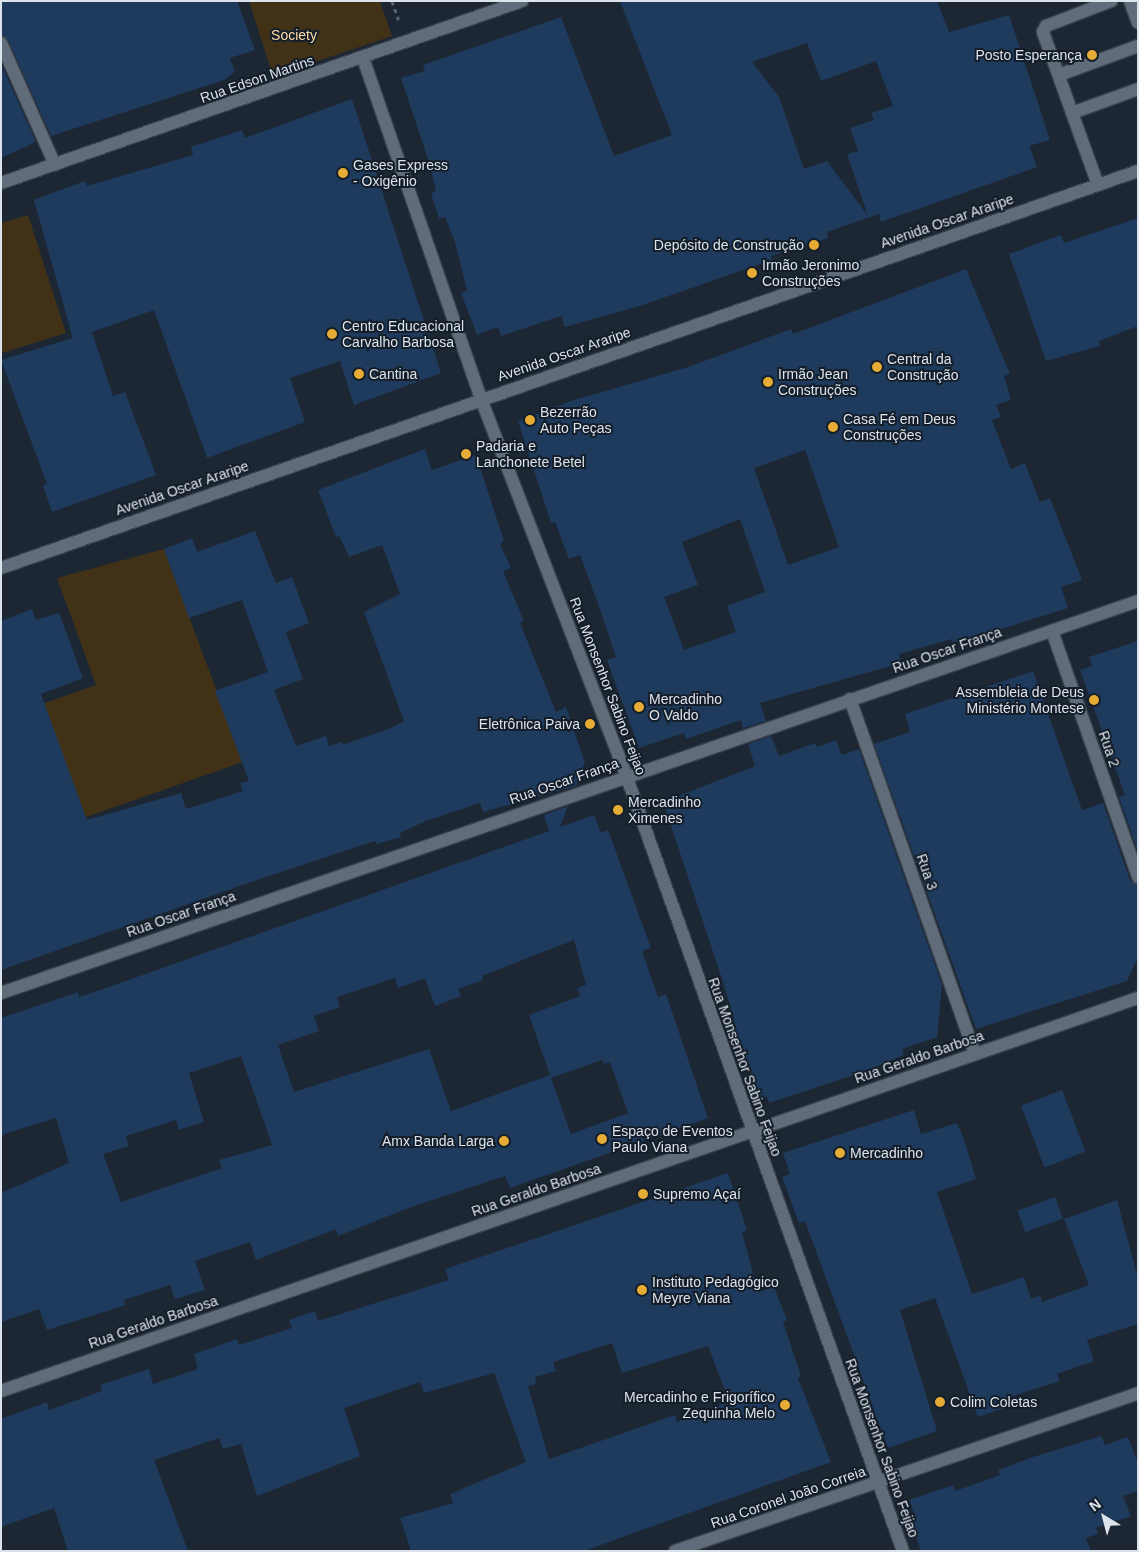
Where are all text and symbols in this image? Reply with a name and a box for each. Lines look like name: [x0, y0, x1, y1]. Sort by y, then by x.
park label: Society: [271, 27, 317, 43]
place label: Posto Esperança: [975, 47, 1082, 63]
marker: Posto Esperança: [1086, 49, 1098, 61]
street label: Rua Edson Martins: [198, 52, 316, 106]
place label: Gases Express - Oxigênio: [353, 157, 448, 190]
marker: Gases Express - Oxigênio: [337, 167, 349, 179]
street label: Avenida Oscar Araripe: [878, 190, 1016, 252]
place label: Depósito de Construção: [654, 237, 804, 253]
marker: Depósito de Construção: [808, 239, 820, 251]
place label: Irmão Jeronimo Construções: [762, 257, 859, 290]
marker: Irmão Jeronimo Construções: [746, 267, 758, 279]
place label: Centro Educacional Carvalho Barbosa: [342, 318, 464, 351]
street label: Avenida Oscar Araripe: [495, 323, 633, 385]
marker: Centro Educacional Carvalho Barbosa: [326, 328, 338, 340]
place label: Central da Construção: [887, 351, 959, 384]
marker: Central da Construção: [871, 361, 883, 373]
place label: Cantina: [369, 366, 417, 382]
place label: Irmão Jean Construções: [778, 366, 857, 398]
marker: Cantina: [353, 368, 365, 380]
marker: Irmão Jean Construções: [762, 376, 774, 388]
place label: Bezerrão Auto Peças: [540, 404, 612, 437]
place label: Casa Fé em Deus Construções: [843, 411, 956, 444]
marker: Bezerrão Auto Peças: [524, 414, 536, 426]
marker: Casa Fé em Deus Construções: [827, 421, 839, 433]
place label: Padaria e Lanchonete Betel: [476, 438, 585, 471]
marker: Padaria e Lanchonete Betel: [460, 448, 472, 460]
street label: Avenida Oscar Araripe: [113, 457, 251, 519]
street label: Rua Monsenhor Sabino Feijao: [566, 595, 650, 777]
street label: Rua Oscar França: [890, 623, 1004, 677]
place label: Assembleia de Deus Ministério Montese: [956, 684, 1084, 716]
place label: Mercadinho O Valdo: [649, 691, 722, 724]
marker: Assembleia de Deus Ministério Montese: [1088, 694, 1100, 706]
marker: Mercadinho O Valdo: [633, 701, 645, 713]
place label: Eletrônica Paiva: [479, 716, 580, 732]
marker: Eletrônica Paiva: [584, 718, 596, 730]
street label: Rua 2: [1095, 729, 1123, 769]
street label: Rua Oscar França: [507, 754, 621, 808]
place label: Mercadinho Ximenes: [628, 794, 701, 826]
marker: Mercadinho Ximenes: [612, 804, 624, 816]
street label: Rua 3: [913, 852, 941, 892]
street label: Rua Oscar França: [124, 887, 238, 941]
street label: Rua Monsenhor Sabino Feijao: [705, 975, 785, 1159]
street label: Rua Geraldo Barbosa: [852, 1027, 986, 1087]
place label: Espaço de Eventos Paulo Viana: [612, 1123, 733, 1156]
place label: Amx Banda Larga: [382, 1133, 494, 1149]
marker: Espaço de Eventos Paulo Viana: [596, 1133, 608, 1145]
marker: Amx Banda Larga: [498, 1135, 510, 1147]
place label: Mercadinho: [850, 1145, 923, 1161]
marker: Mercadinho: [834, 1147, 846, 1159]
street label: Rua Geraldo Barbosa: [469, 1160, 603, 1220]
place label: Supremo Açaí: [653, 1186, 742, 1202]
marker: Supremo Açaí: [637, 1188, 649, 1200]
place label: Instituto Pedagógico Meyre Viana: [652, 1274, 779, 1306]
marker: Instituto Pedagógico Meyre Viana: [636, 1284, 648, 1296]
street label: Rua Geraldo Barbosa: [86, 1292, 220, 1352]
street label: Rua Monsenhor Sabino Feijao: [842, 1356, 922, 1540]
place label: Mercadinho e Frigorífico Zequinha Melo: [624, 1389, 775, 1421]
place label: Colim Coletas: [950, 1394, 1037, 1410]
marker: Colim Coletas: [934, 1396, 946, 1408]
marker: Mercadinho e Frigorífico Zequinha Melo: [779, 1399, 791, 1411]
street label: Rua Coronel João Correia: [708, 1463, 868, 1531]
north arrow: [1079, 1492, 1129, 1542]
text: N: [1086, 1496, 1104, 1514]

